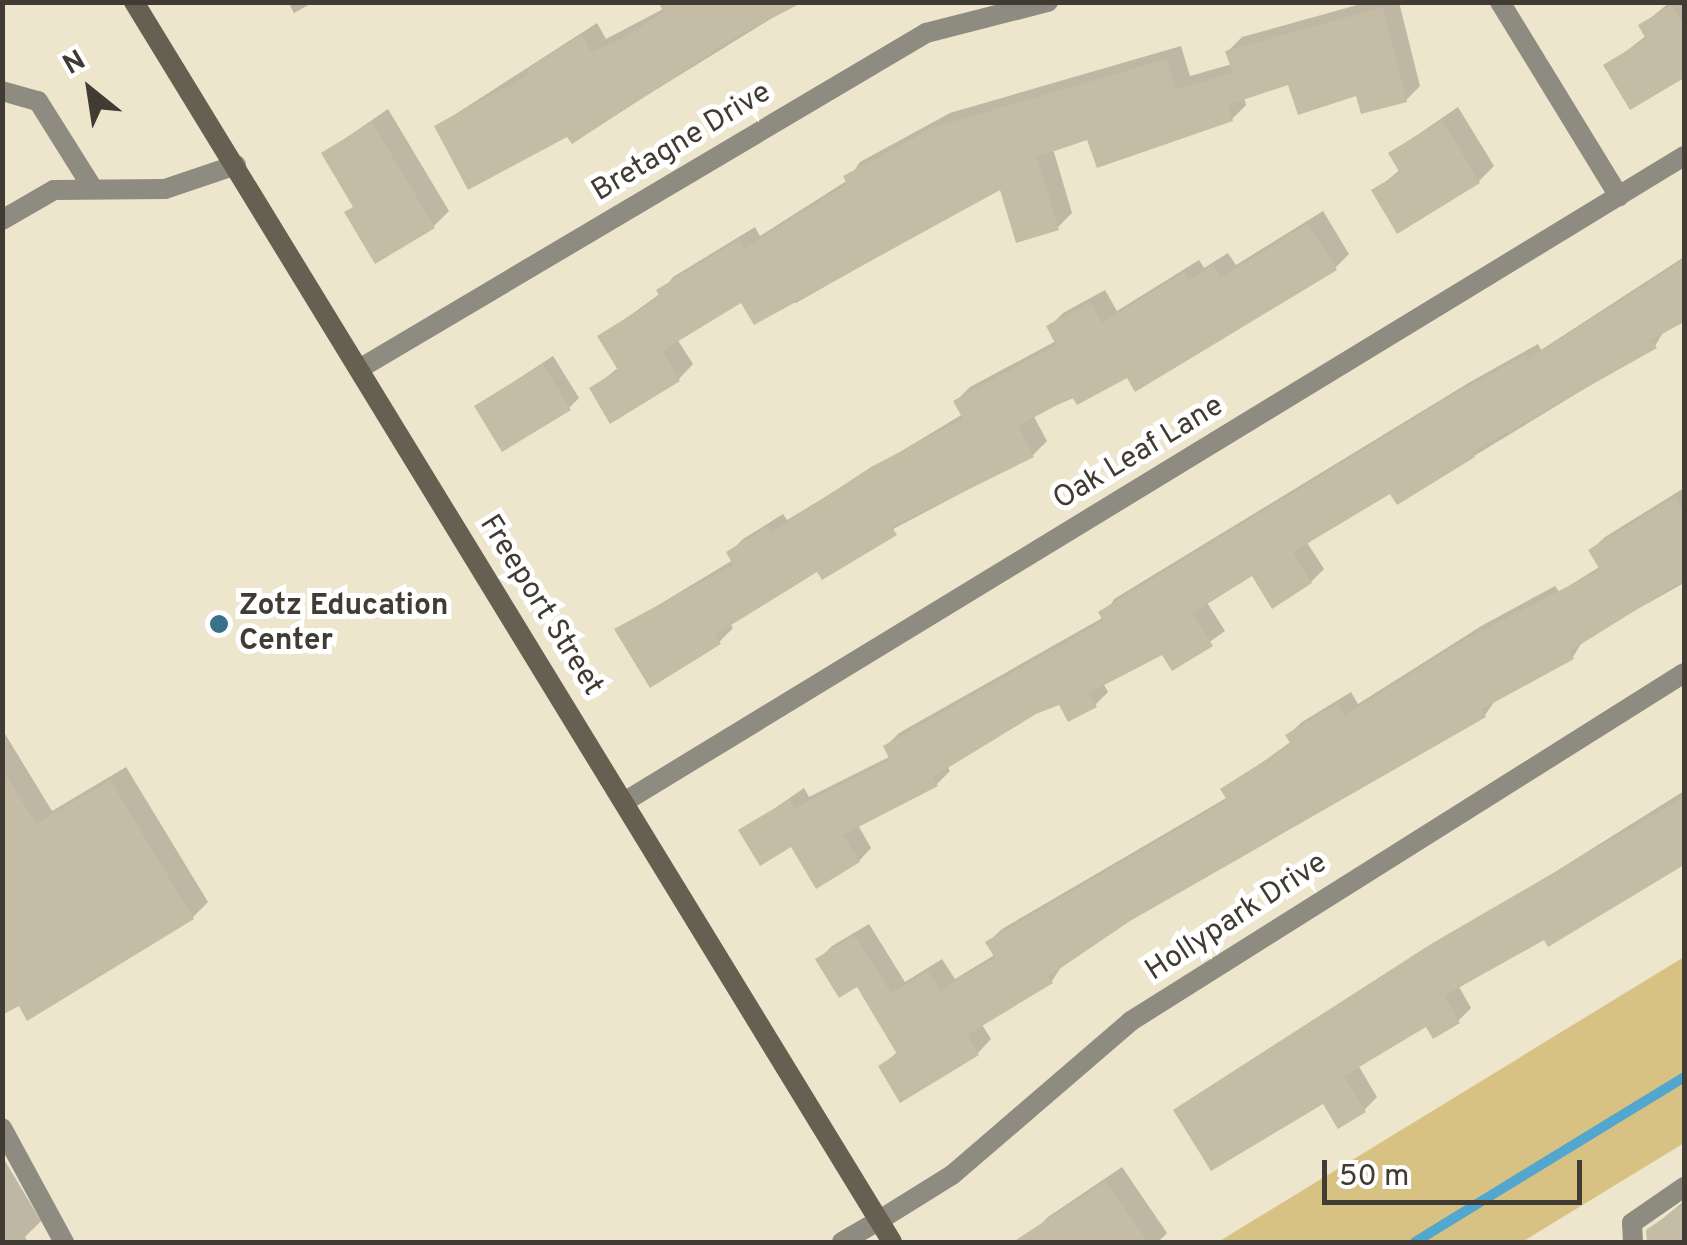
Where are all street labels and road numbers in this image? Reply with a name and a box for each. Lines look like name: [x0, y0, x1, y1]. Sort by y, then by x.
street label: Bretagne Drive: [586, 75, 778, 211]
street label: Oak Leaf Lane: [1047, 389, 1231, 519]
street label: Freeport Street: [470, 509, 610, 703]
street label: Hollypark Drive: [1140, 846, 1334, 990]

